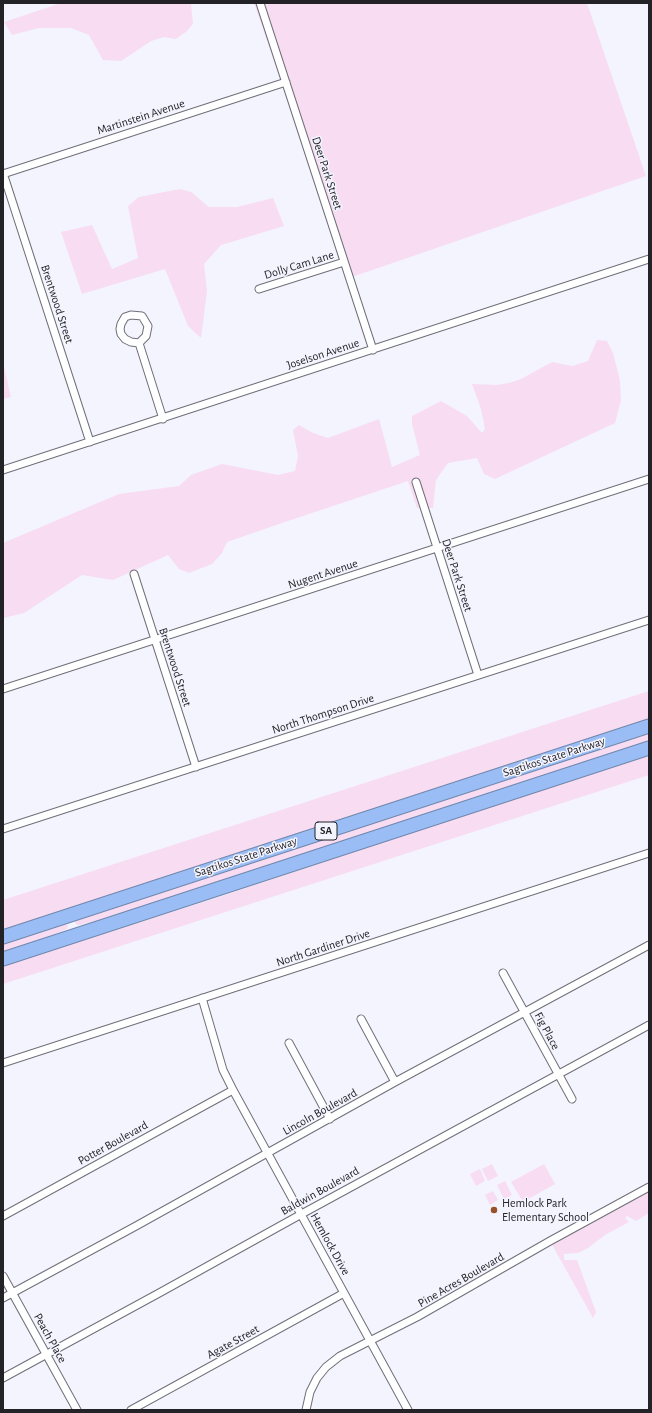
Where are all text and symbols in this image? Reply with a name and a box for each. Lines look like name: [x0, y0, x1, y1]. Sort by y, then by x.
street label: Martinstein Avenue: [95, 96, 187, 138]
street label: Deer Park Street: [308, 135, 346, 211]
street label: Dolly Cam Lane: [262, 248, 336, 282]
street label: Brentwood Street: [38, 263, 76, 345]
street label: Joselson Avenue: [285, 335, 361, 373]
street label: Deer Park Street: [438, 537, 476, 613]
street label: Nugent Avenue: [286, 556, 360, 592]
street label: Brentwood Street: [156, 626, 194, 708]
street label: North Thompson Drive: [270, 691, 376, 737]
street label: Sagtikos State Parkway: [501, 734, 607, 780]
road number: SA: [315, 822, 337, 840]
street label: Sagtikos State Parkway: [193, 834, 299, 880]
street label: North Gardiner Drive: [274, 926, 372, 970]
street label: Fig Place: [531, 1010, 563, 1052]
street label: Lincoln Boulevard: [280, 1086, 360, 1138]
street label: Potter Boulevard: [76, 1118, 150, 1168]
street label: Baldwin Boulevard: [278, 1163, 362, 1219]
place label: Hemlock Park Elementary School: [502, 1196, 589, 1224]
marker: Hemlock Park Elementary School: [489, 1205, 499, 1215]
street label: Hemlock Drive: [307, 1210, 353, 1278]
street label: Pine Acres Boulevard: [415, 1249, 507, 1311]
street label: Peach Place: [30, 1311, 70, 1365]
street label: Agate Street: [204, 1322, 262, 1362]

